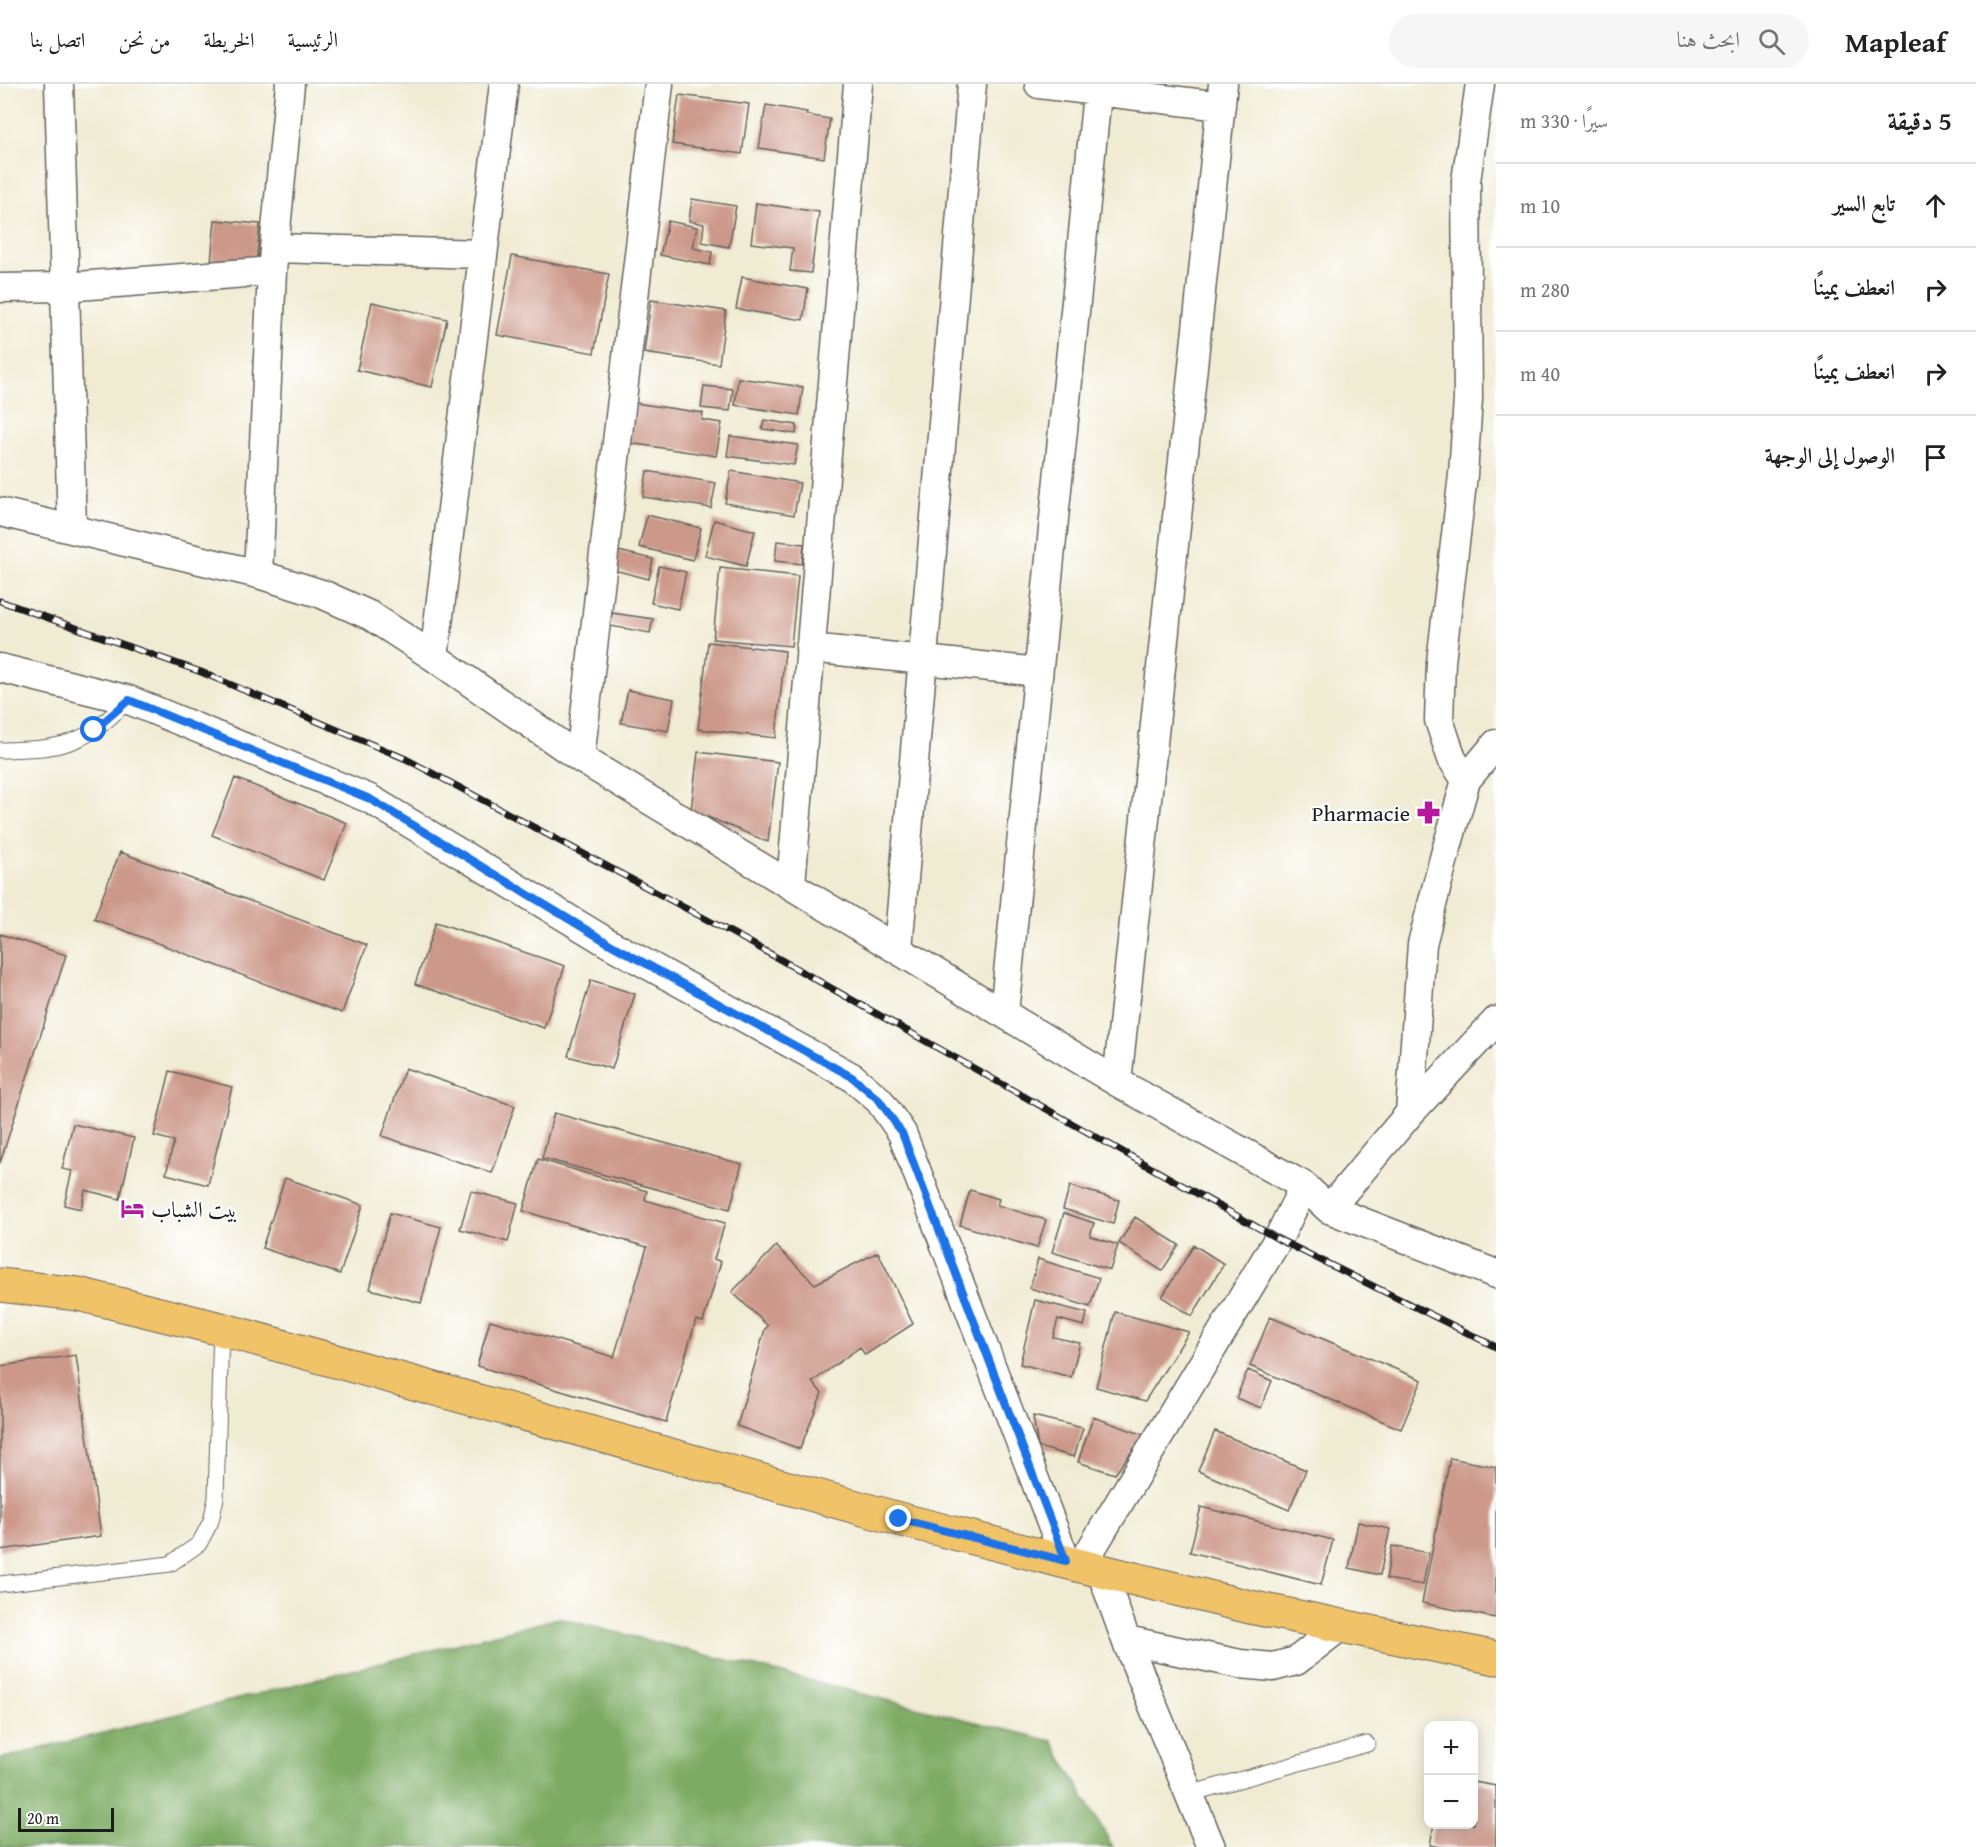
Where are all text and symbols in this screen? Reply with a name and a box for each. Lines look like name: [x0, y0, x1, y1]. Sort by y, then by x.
search box: [1389, 14, 1809, 68]
text: Mapleaf: [1845, 21, 1946, 62]
text: ابحث هنا: [1677, 23, 1740, 55]
text: اتصل بنا: [30, 24, 85, 55]
text: من نحن: [118, 24, 171, 55]
text: الخريطة: [204, 24, 255, 55]
text: الرئيسية: [288, 24, 338, 55]
icon: search: [1755, 25, 1788, 58]
text: 5 دقيقة: [1887, 101, 1952, 140]
text: سيرًا · 330 m: [1520, 106, 1608, 135]
text: تابع السير: [1833, 187, 1895, 219]
icon: ahead: [1919, 189, 1952, 222]
text: 10 m: [1520, 191, 1560, 220]
text: انعطف يمينًا: [1814, 271, 1895, 303]
icon: right: [1919, 273, 1952, 306]
text: 280 m: [1520, 275, 1570, 304]
text: انعطف يمينًا: [1814, 355, 1895, 387]
icon: right: [1919, 357, 1952, 390]
text: 40 m: [1520, 359, 1560, 388]
text: الوصول إلى الوجهة: [1765, 439, 1895, 471]
icon: arrive: [1919, 441, 1952, 474]
route start: [80, 716, 106, 742]
place label: Pharmacie: [1312, 797, 1410, 829]
pharmacy icon: Pharmacie: [1415, 800, 1441, 826]
place label: بيت الشباب: [151, 1193, 238, 1225]
hotel icon: بيت الشباب: [120, 1196, 146, 1222]
route end: [885, 1505, 911, 1531]
map controls: [1424, 1721, 1478, 1829]
button: +: [1424, 1721, 1478, 1775]
button: −: [1424, 1775, 1478, 1829]
scale bar: [18, 1805, 114, 1832]
text: 20 m: [27, 1806, 59, 1830]

